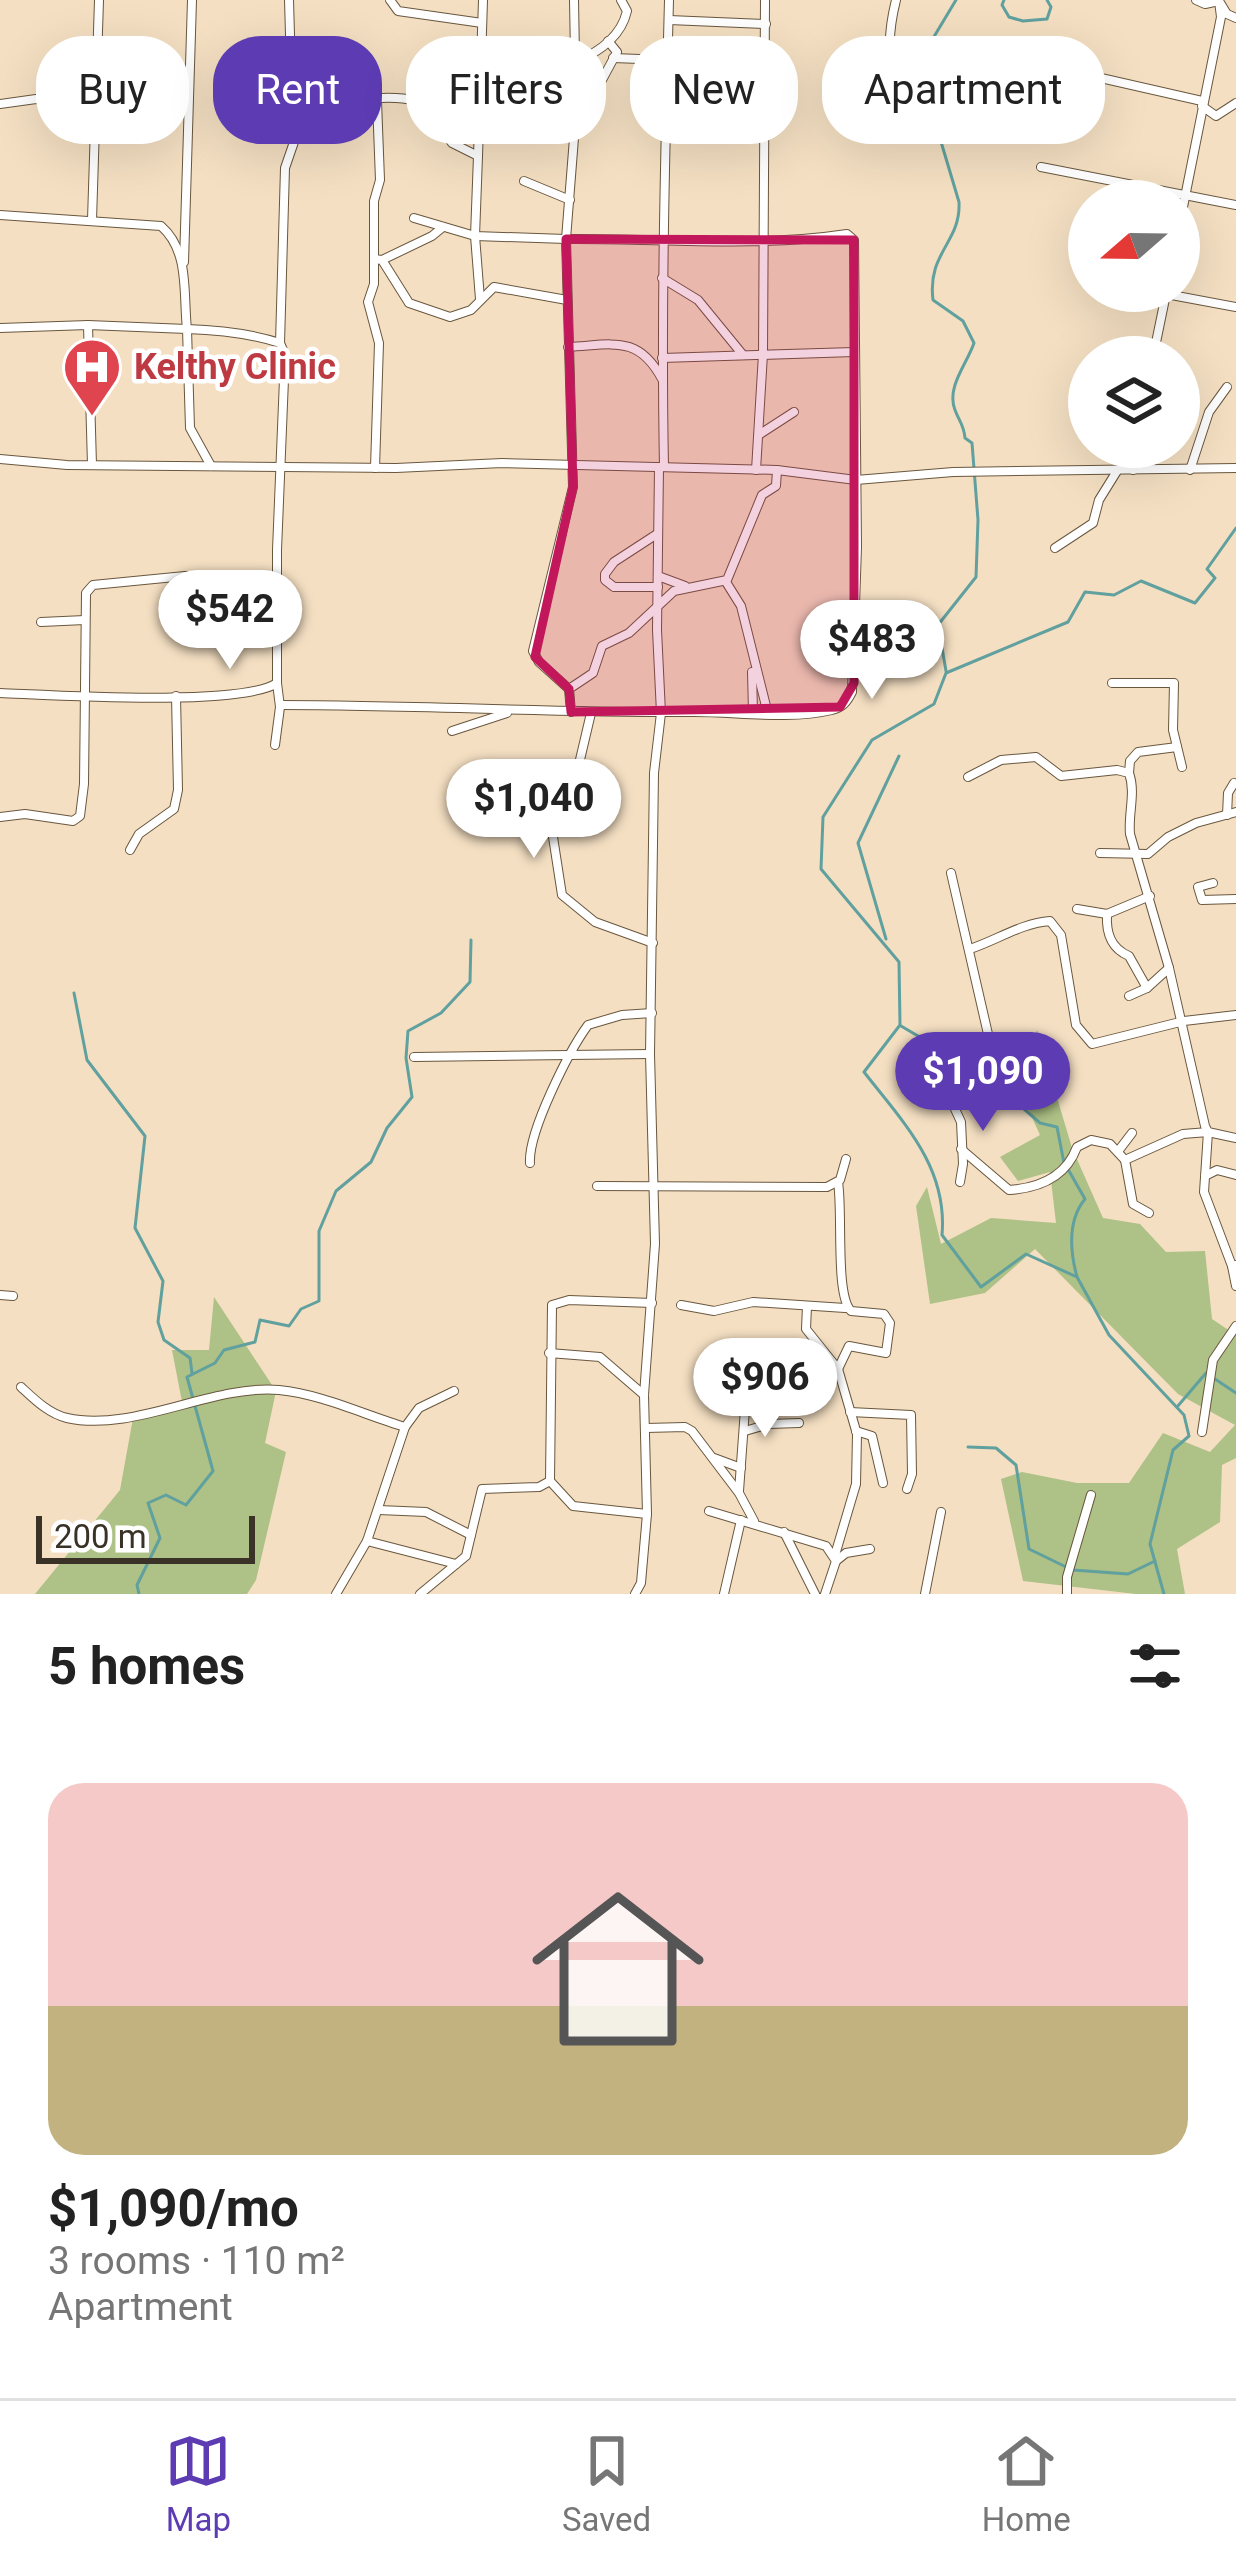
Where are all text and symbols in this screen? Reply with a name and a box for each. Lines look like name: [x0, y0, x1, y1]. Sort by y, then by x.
chip: Buy: [36, 36, 189, 144]
chip: Rent: [213, 36, 382, 144]
chip: Filters: [406, 36, 606, 144]
chip: New: [630, 36, 798, 144]
chip: Apartment: [822, 36, 1105, 144]
north arrow: [1068, 180, 1200, 312]
map controls: [1068, 180, 1200, 468]
hospital icon: Kelthy Clinic: [61, 336, 123, 418]
button: layers: [1068, 336, 1200, 468]
place label: Kelthy Clinic: [134, 346, 336, 388]
pin: $542: [159, 570, 301, 672]
text: $542: [185, 586, 275, 632]
pin: $483: [801, 600, 943, 702]
text: $483: [827, 616, 917, 662]
pin: $1,040: [436, 759, 632, 861]
text: $1,040: [473, 775, 595, 821]
pin: $1,090: [885, 1032, 1081, 1134]
text: $1,090: [922, 1048, 1044, 1094]
pin: $906: [694, 1338, 836, 1440]
text: $906: [720, 1354, 810, 1400]
scale bar: [36, 1510, 255, 1563]
text: 200 m: [54, 1517, 147, 1556]
icon: filters: [1122, 1633, 1188, 1699]
text: 5 homes: [48, 1637, 245, 1696]
icon: home: [510, 1861, 726, 2077]
text: $1,090/mo: [48, 2179, 299, 2238]
text: 3 rooms · 110 m²: [48, 2238, 345, 2284]
text: Apartment: [48, 2284, 233, 2330]
tab: Map: [165, 2428, 231, 2539]
tab: Saved: [562, 2428, 651, 2539]
tab: Home: [982, 2428, 1071, 2539]

